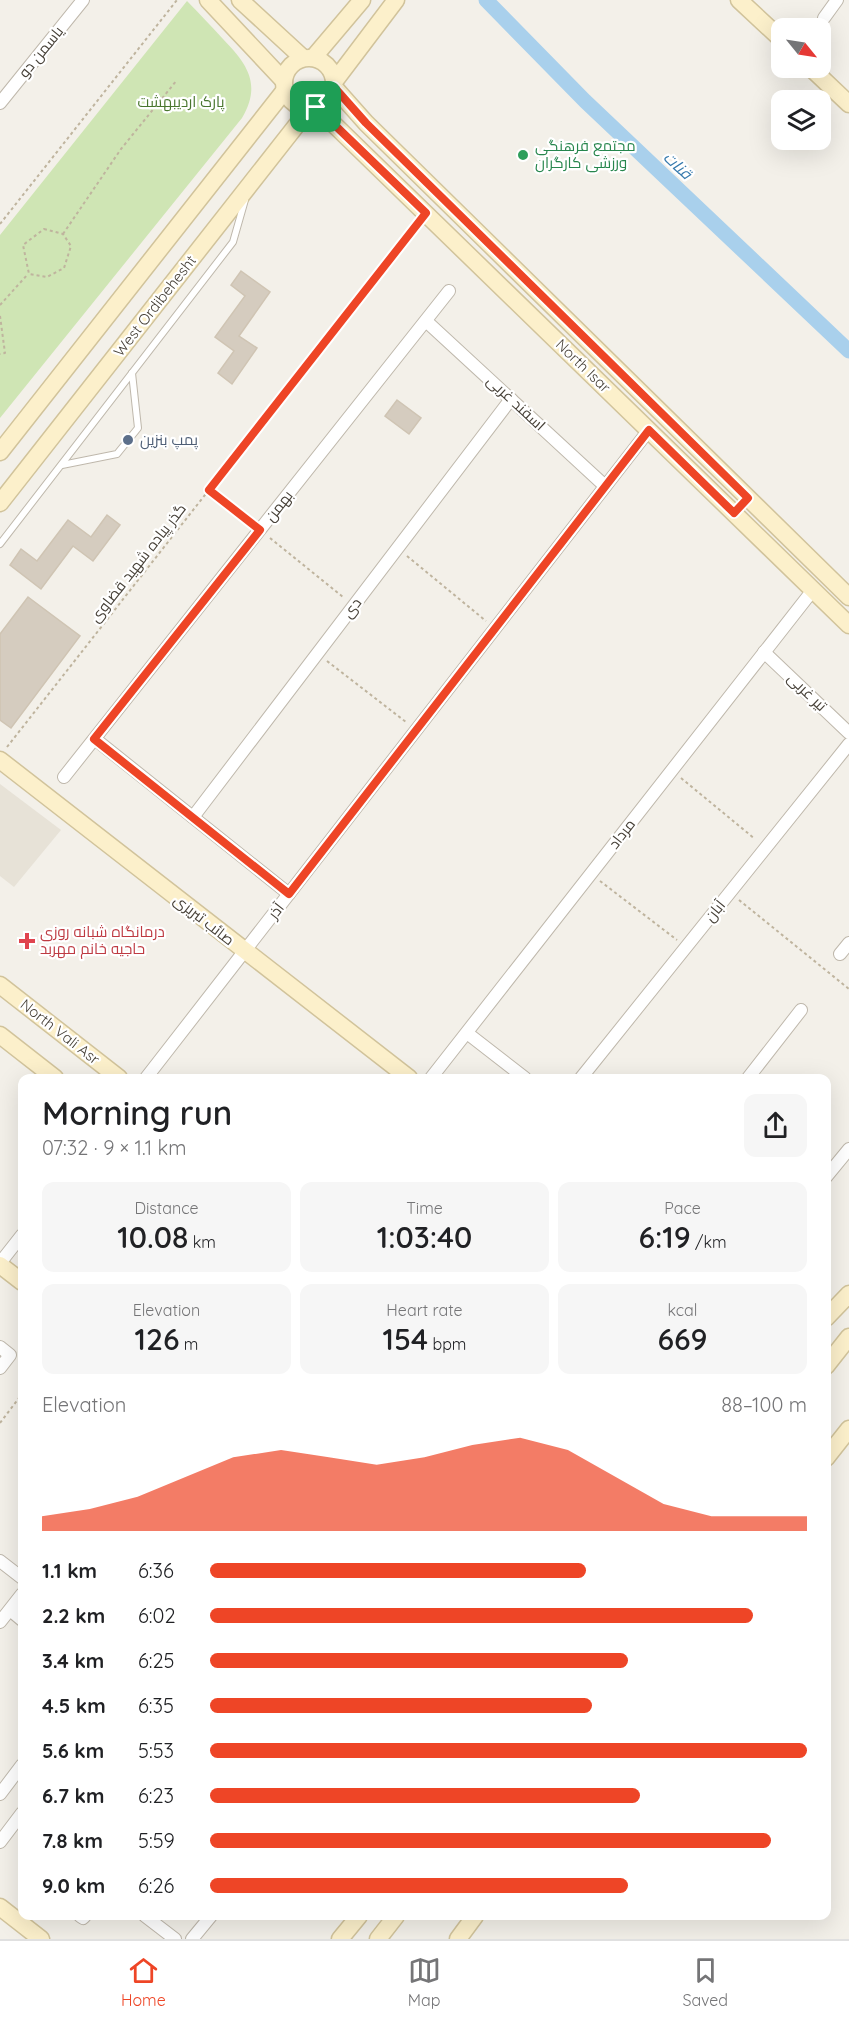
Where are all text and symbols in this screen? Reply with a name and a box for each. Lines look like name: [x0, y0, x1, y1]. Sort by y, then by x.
north arrow: [771, 18, 831, 78]
map controls: [771, 18, 831, 150]
street label: یاسمن دو: [14, 22, 68, 82]
pin: [290, 81, 341, 132]
icon: arrive: [299, 90, 332, 123]
button: layers: [771, 90, 831, 150]
park label: پارک اردیبهشت: [138, 92, 224, 112]
place label: مجتمع فرهنگی ورزشی کارگران: [535, 136, 636, 173]
water label: قنات: [660, 147, 697, 184]
marker: مجتمع فرهنگی ورزشی کارگران: [516, 148, 530, 162]
street label: West Ordibehesht: [109, 251, 200, 360]
street label: North Isar: [552, 335, 615, 397]
street label: اسفند غربی: [482, 371, 550, 435]
place label: پمپ بنزین: [140, 430, 198, 450]
marker: پمپ بنزین: [121, 433, 135, 447]
street label: بهمن: [260, 486, 298, 526]
street label: گذر پیاده شهید قضاوی: [85, 499, 191, 627]
street label: دی: [338, 594, 366, 622]
street label: تیر غربی: [783, 668, 831, 716]
street label: مرداد: [604, 815, 639, 852]
street label: صائب تبریزی: [169, 890, 239, 950]
street label: آبان: [700, 896, 730, 926]
street label: آذر: [263, 899, 288, 923]
place label: درمانگاه شبانه‌ روزی حاجیه‌ خانم مهربد: [40, 922, 165, 959]
marker: درمانگاه شبانه‌ روزی حاجیه‌ خانم مهربد: [18, 932, 36, 950]
street label: North Vali Asr: [17, 995, 104, 1069]
text: Morning run: [42, 1092, 232, 1133]
button: share: [744, 1094, 807, 1157]
text: 07:32 · 9 × 1.1 km: [42, 1135, 187, 1160]
text: Distance: [134, 1198, 199, 1218]
text: Time: [406, 1198, 443, 1218]
text: Pace: [664, 1198, 701, 1218]
text: 10.08: [117, 1218, 188, 1256]
text: 1:03:40: [377, 1218, 472, 1256]
text: 6:19: [638, 1218, 691, 1256]
text: km: [188, 1232, 216, 1252]
text: /km: [691, 1232, 727, 1252]
text: Elevation: [133, 1300, 200, 1320]
text: Heart rate: [386, 1300, 463, 1320]
text: kcal: [668, 1300, 697, 1320]
text: 126: [135, 1320, 179, 1358]
text: 154: [383, 1320, 428, 1358]
text: 669: [658, 1320, 707, 1358]
text: m: [179, 1334, 198, 1354]
text: bpm: [428, 1334, 466, 1354]
text: Elevation: [42, 1392, 126, 1417]
text: 88–100 m: [721, 1392, 807, 1417]
text: 1.1 km: [42, 1558, 97, 1583]
text: 6:36: [138, 1558, 174, 1583]
text: 2.2 km: [42, 1603, 105, 1628]
text: 6:02: [138, 1603, 175, 1628]
text: 3.4 km: [42, 1648, 104, 1673]
text: 6:25: [138, 1648, 174, 1673]
text: 4.5 km: [42, 1693, 106, 1718]
text: 6:35: [138, 1693, 174, 1718]
text: 5.6 km: [42, 1738, 104, 1763]
text: 5:53: [138, 1738, 174, 1763]
text: 6.7 km: [42, 1783, 104, 1808]
text: 6:23: [138, 1783, 174, 1808]
text: 7.8 km: [42, 1828, 103, 1853]
text: 5:59: [138, 1828, 175, 1853]
text: 9.0 km: [42, 1873, 105, 1898]
text: 6:26: [138, 1873, 174, 1898]
tab: Home: [121, 1954, 166, 2010]
tab: Map: [408, 1954, 441, 2010]
tab: Saved: [682, 1954, 728, 2010]

